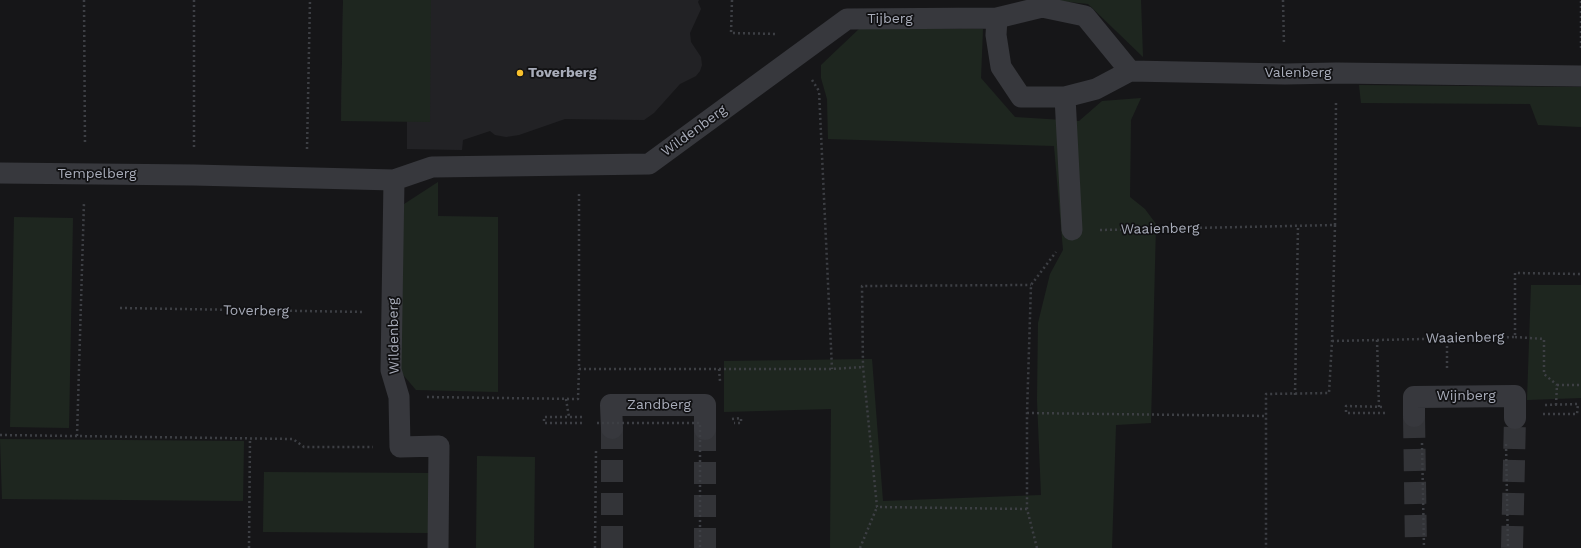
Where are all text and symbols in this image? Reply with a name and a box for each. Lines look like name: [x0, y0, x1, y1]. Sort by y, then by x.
street label: Tijberg: [867, 11, 913, 27]
place label: Toverberg: [528, 65, 597, 81]
street label: Valenberg: [1265, 65, 1331, 81]
marker: Toverberg: [515, 68, 525, 78]
street label: Wildenberg: [658, 102, 730, 160]
street label: Tempelberg: [57, 166, 137, 182]
street label: Waaienberg: [1120, 220, 1200, 238]
street label: Wildenberg: [385, 298, 403, 374]
street label: Toverberg: [223, 302, 289, 320]
street label: Waaienberg: [1425, 329, 1505, 347]
street label: Wijnberg: [1436, 388, 1496, 404]
street label: Zandberg: [627, 397, 691, 413]

